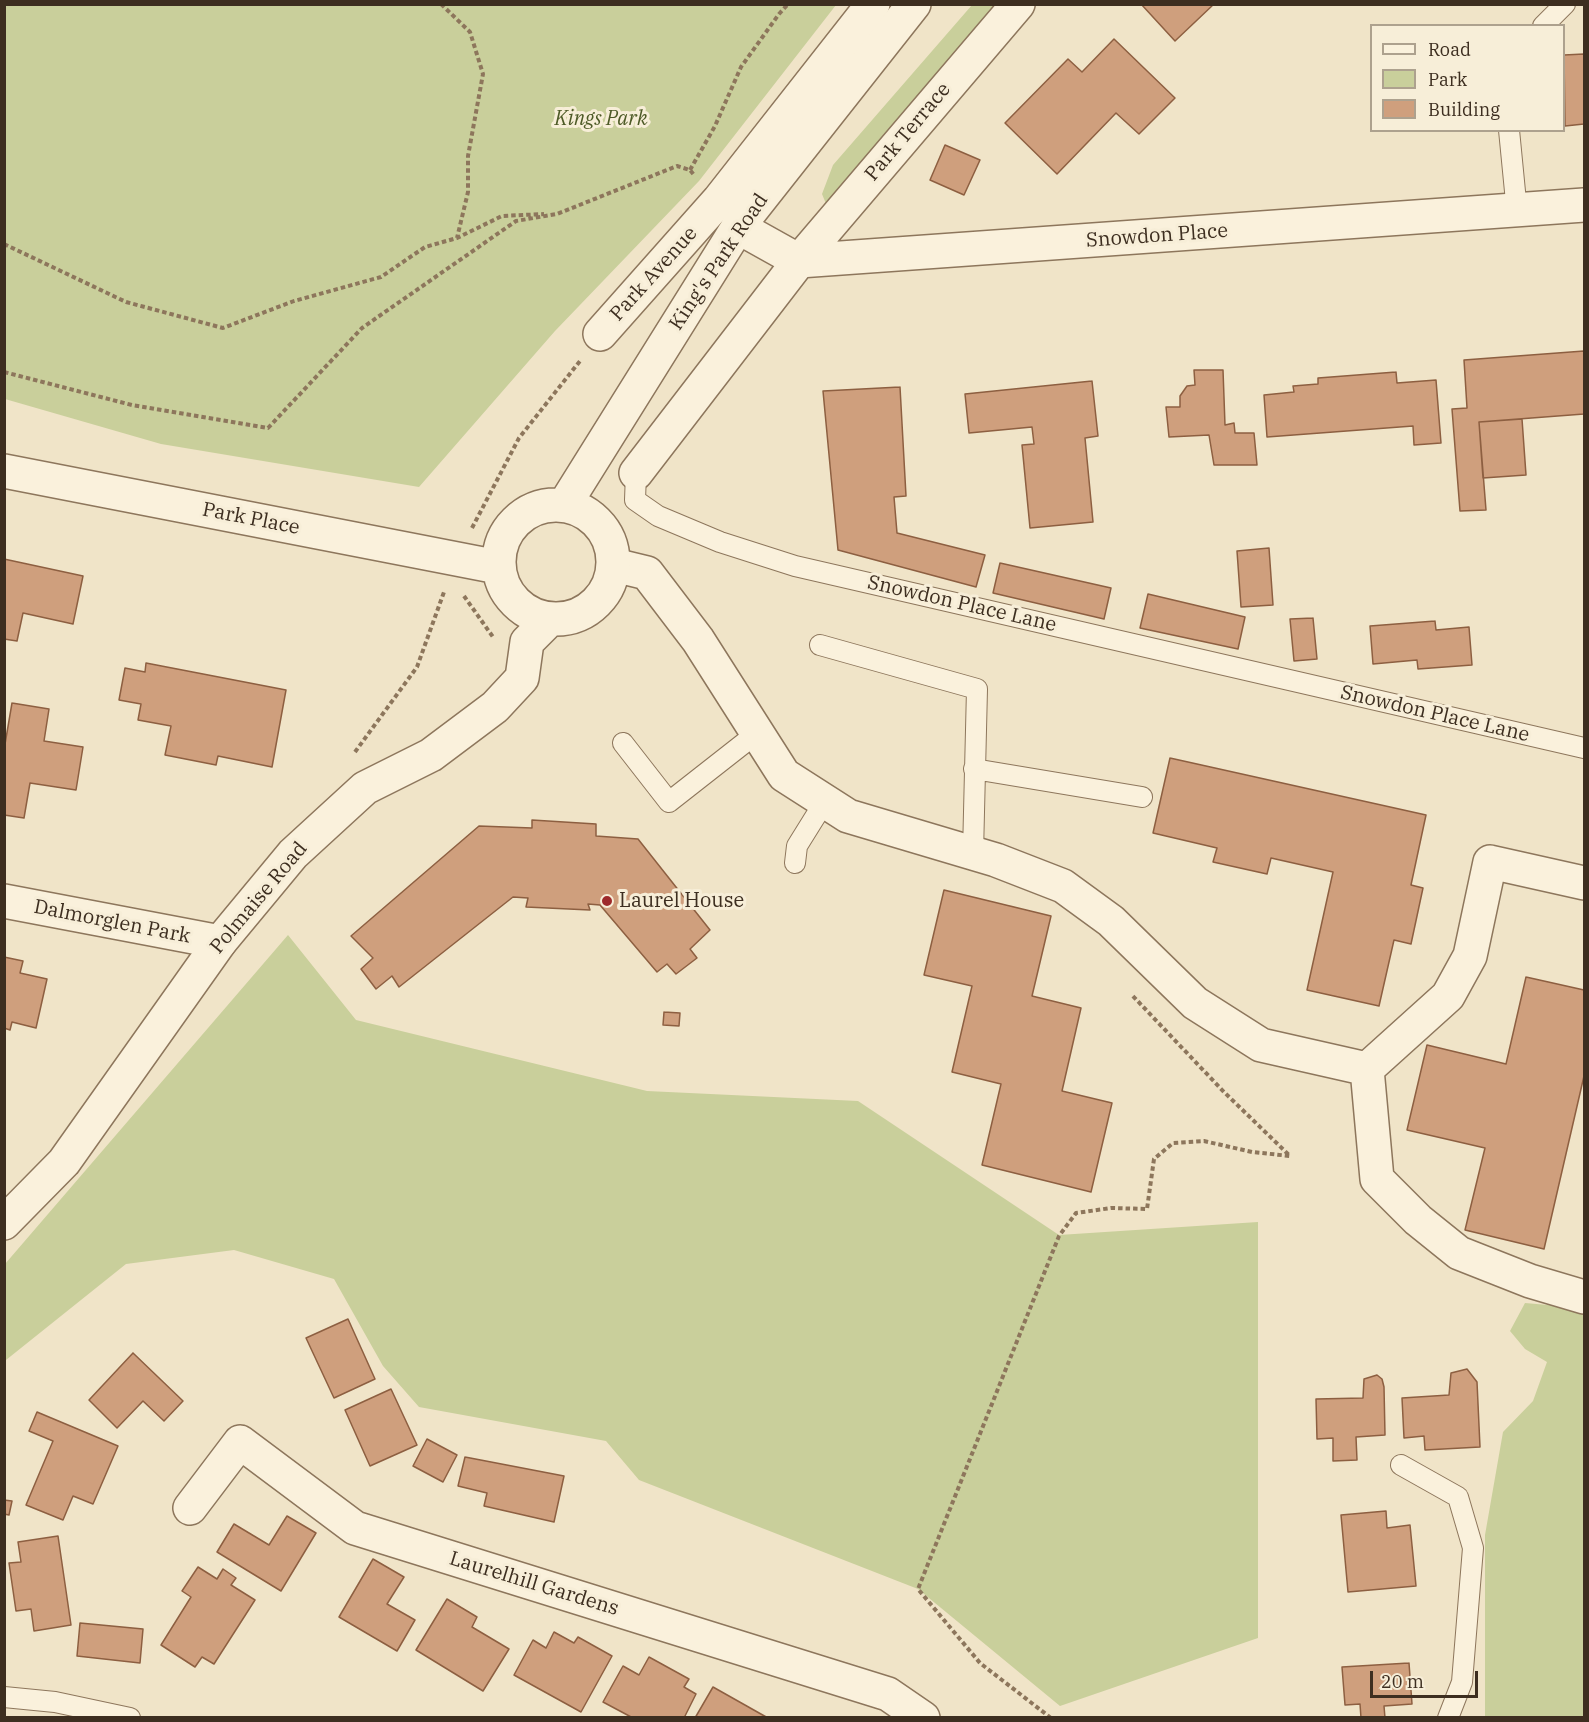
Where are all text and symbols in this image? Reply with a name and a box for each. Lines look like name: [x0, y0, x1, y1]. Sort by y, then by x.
legend: [1370, 24, 1565, 132]
text: Road: [1428, 38, 1471, 61]
text: Park: [1428, 68, 1467, 91]
street label: Park Terrace: [860, 78, 956, 186]
text: Building: [1428, 98, 1500, 121]
park label: Kings Park: [554, 107, 648, 131]
street label: King's Park Road: [664, 189, 774, 335]
street label: Snowdon Place: [1085, 219, 1229, 253]
street label: Park Avenue: [605, 222, 703, 326]
street label: Park Place: [200, 498, 302, 540]
street label: Snowdon Place Lane: [865, 571, 1059, 637]
street label: Snowdon Place Lane: [1338, 681, 1532, 747]
street label: Polmaise Road: [205, 837, 313, 959]
place label: Laurel House: [619, 889, 744, 913]
marker: Laurel House: [600, 894, 614, 908]
street label: Dalmorglen Park: [32, 895, 192, 949]
street label: Laurelhill Gardens: [446, 1547, 622, 1621]
scale bar: [1373, 1659, 1481, 1697]
text: 20 m: [1381, 1670, 1424, 1693]

